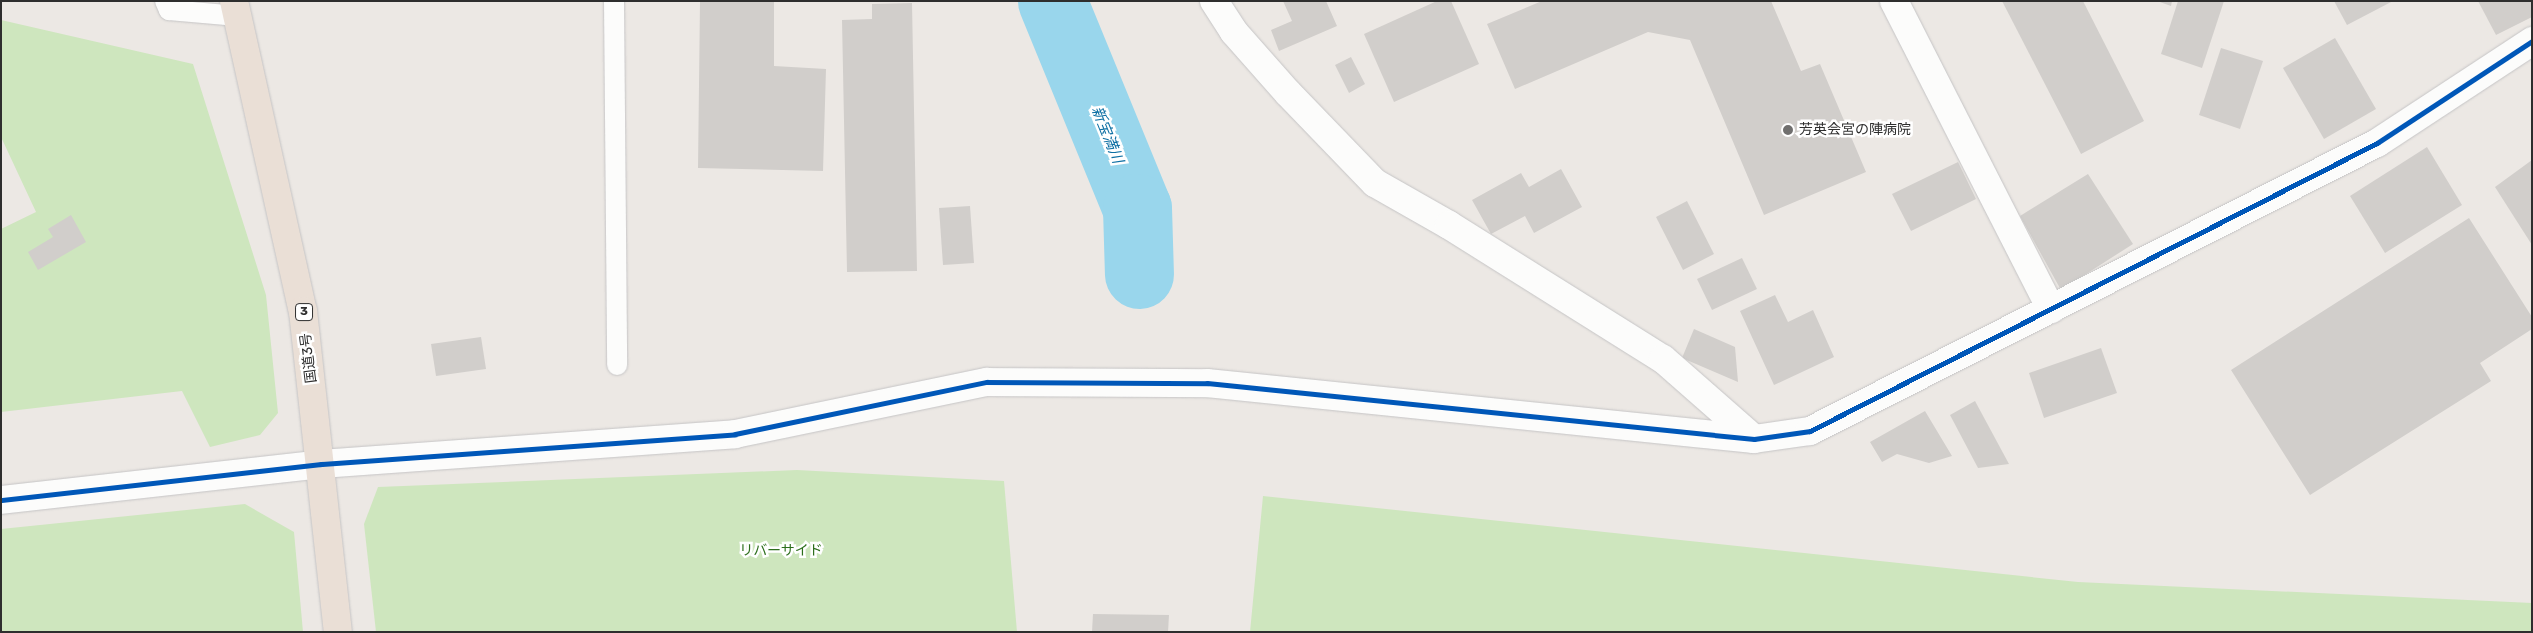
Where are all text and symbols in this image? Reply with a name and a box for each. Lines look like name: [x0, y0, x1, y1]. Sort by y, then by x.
water label: 新宝満川: [1087, 104, 1127, 166]
place label: 芳英会宮の陣病院: [1799, 122, 1911, 138]
marker: 芳英会宮の陣病院: [1781, 123, 1795, 137]
road number: 3: [294, 302, 314, 322]
street label: 国道3号: [298, 332, 320, 384]
park label: リバーサイド: [739, 543, 823, 559]

